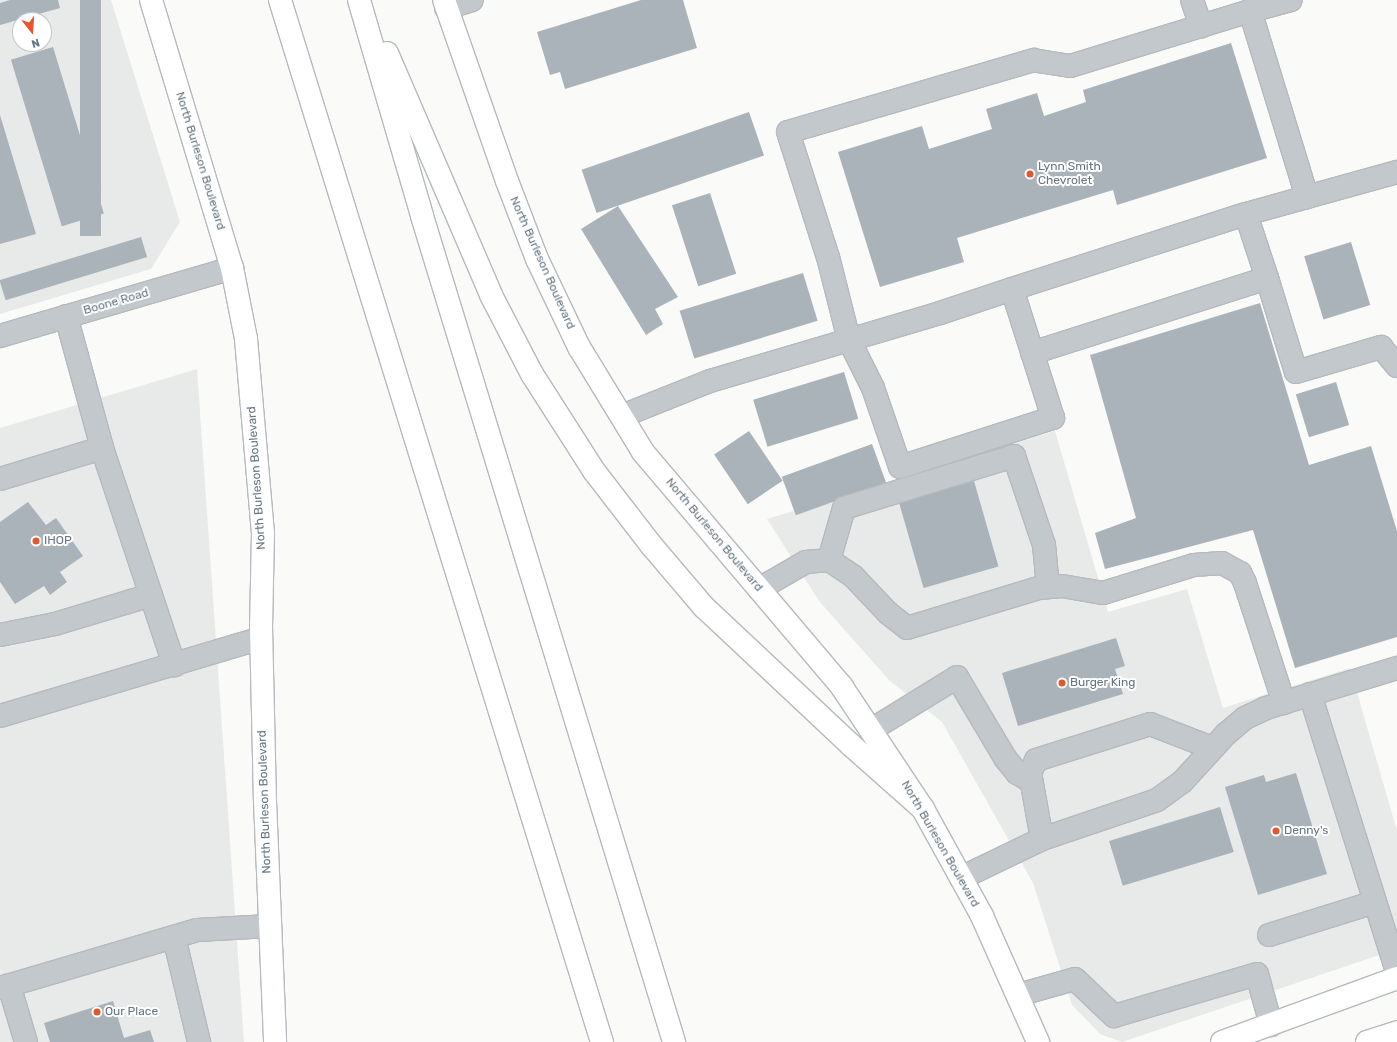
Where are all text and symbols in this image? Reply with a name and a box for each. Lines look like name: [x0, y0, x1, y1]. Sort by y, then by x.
north arrow: [12, 12, 52, 52]
text: N: [30, 36, 41, 50]
street label: North Burleson Boulevard: [172, 90, 228, 232]
place label: Lynn Smith Chevrolet: [1038, 160, 1101, 188]
marker: Lynn Smith Chevrolet: [1025, 169, 1035, 179]
street label: North Burleson Boulevard: [506, 195, 578, 331]
street label: Boone Road: [82, 286, 150, 318]
street label: North Burleson Boulevard: [245, 406, 269, 550]
street label: North Burleson Boulevard: [662, 475, 766, 595]
place label: IHOP: [44, 534, 72, 548]
marker: IHOP: [31, 536, 41, 546]
place label: Burger King: [1070, 676, 1136, 690]
marker: Burger King: [1057, 678, 1067, 688]
street label: North Burleson Boulevard: [255, 730, 275, 874]
street label: North Burleson Boulevard: [898, 778, 982, 910]
place label: Denny's: [1284, 824, 1328, 838]
marker: Denny's: [1271, 826, 1281, 836]
place label: Our Place: [105, 1005, 158, 1019]
marker: Our Place: [92, 1007, 102, 1017]

